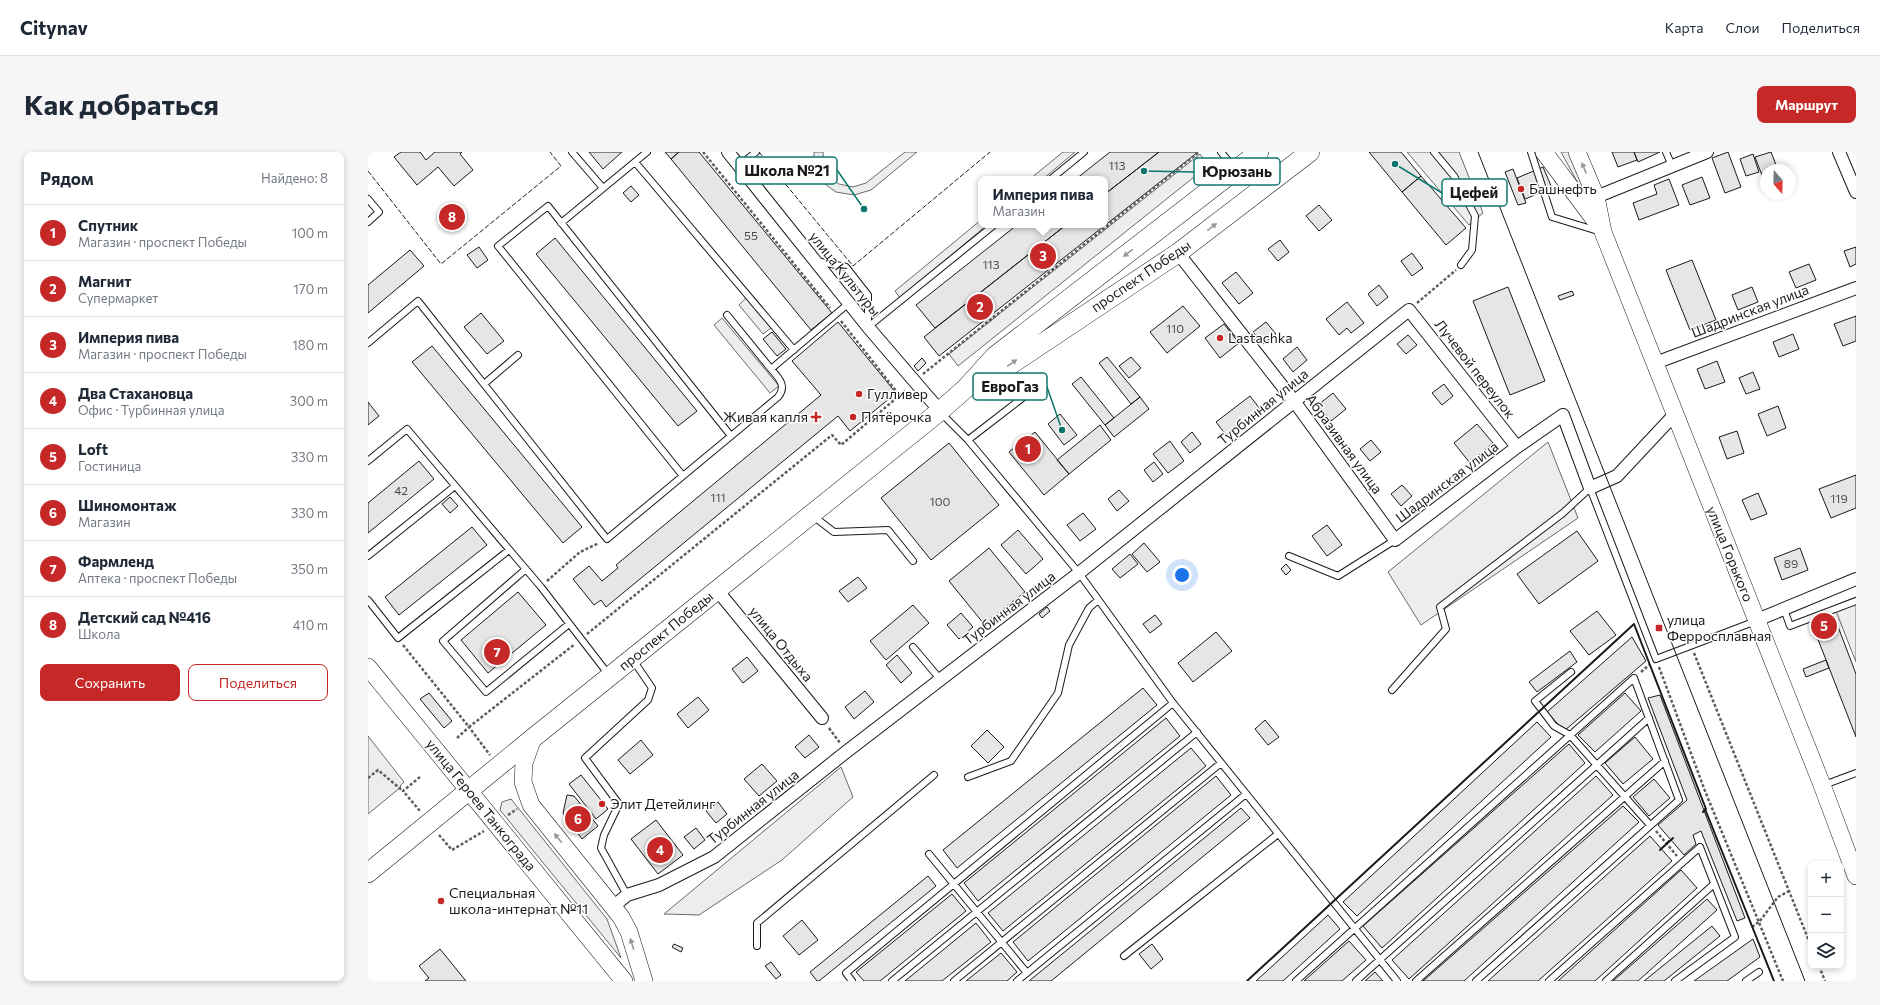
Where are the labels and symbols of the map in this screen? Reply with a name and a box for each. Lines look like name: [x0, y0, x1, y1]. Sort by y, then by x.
callout: Школа №21: [736, 157, 837, 184]
house number: 113: [1108, 158, 1126, 172]
callout: Юрюзань: [1194, 158, 1280, 185]
text: Школа №21: [744, 161, 830, 179]
text: Юрюзань: [1202, 162, 1272, 180]
one-way arrow: [1581, 163, 1587, 174]
north arrow: [1760, 164, 1796, 200]
callout: Цефей: [1442, 179, 1507, 206]
place label: Башнефть: [1529, 180, 1597, 197]
text: Цефей: [1450, 183, 1498, 201]
marker: Башнефть: [1516, 184, 1526, 194]
pin: 8: [439, 202, 465, 232]
one-way arrow: [1206, 223, 1217, 232]
house number: 55: [744, 228, 758, 242]
street label: улица Культуры: [806, 228, 885, 319]
street label: проспект Победы: [1088, 236, 1194, 315]
pin: 3: [1030, 241, 1056, 271]
one-way arrow: [1123, 249, 1133, 257]
house number: 113: [982, 257, 1000, 271]
street label: Шадринская улица: [1689, 280, 1811, 341]
pin: 2: [967, 292, 993, 322]
street label: Лучевой переулок: [1432, 316, 1520, 422]
house number: 110: [1166, 321, 1184, 335]
place label: Lastachka: [1228, 329, 1293, 346]
marker: Lastachka: [1215, 333, 1225, 343]
one-way arrow: [1006, 359, 1017, 367]
street label: Турбинная улица: [1214, 365, 1311, 448]
callout: ЕвроГаз: [973, 373, 1047, 400]
text: ЕвроГаз: [981, 377, 1039, 395]
place label: Гулливер: [867, 385, 928, 402]
marker: Гулливер: [854, 389, 864, 399]
street label: Абразивная улица: [1303, 391, 1386, 497]
place label: Живая капля: [723, 408, 808, 425]
place label: Пятёрочка: [861, 408, 931, 425]
marker: Живая капля: [811, 412, 821, 422]
marker: Пятёрочка: [848, 412, 858, 422]
pin: 1: [1015, 434, 1041, 464]
street label: Шадринская улица: [1392, 437, 1501, 526]
house number: 42: [394, 483, 408, 497]
house number: 111: [710, 490, 726, 504]
house number: 119: [1830, 491, 1848, 505]
house number: 100: [930, 494, 951, 508]
street label: улица Горького: [1704, 504, 1757, 604]
house number: 89: [1784, 556, 1798, 570]
your location: [1172, 565, 1192, 585]
street label: Турбинная улица: [959, 567, 1058, 648]
street label: проспект Победы: [615, 587, 716, 674]
street label: улица Отдыха: [746, 603, 817, 685]
place label: улица Ферросплавная: [1667, 611, 1771, 644]
pin: 5: [1811, 611, 1837, 641]
marker: улица Ферросплавная: [1654, 623, 1664, 633]
pin: 7: [484, 637, 510, 667]
street label: улица Героев Танкограда: [423, 735, 540, 874]
street label: Турбинная улица: [704, 766, 802, 848]
place label: Элит Детейлинг: [610, 795, 715, 812]
marker: Элит Детейлинг: [597, 799, 607, 809]
pin: 6: [565, 804, 591, 834]
one-way arrow: [554, 833, 562, 844]
pin: 4: [647, 835, 673, 865]
place label: Специальная школа-интернат №11: [449, 884, 588, 917]
marker: Специальная школа-интернат №11: [436, 896, 446, 906]
one-way arrow: [629, 937, 635, 949]

